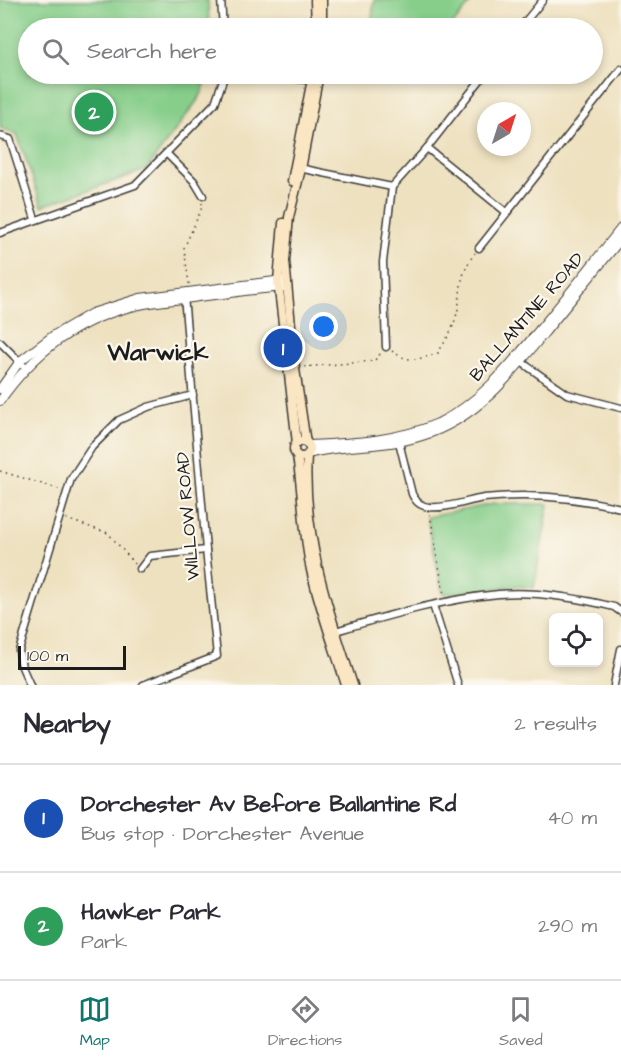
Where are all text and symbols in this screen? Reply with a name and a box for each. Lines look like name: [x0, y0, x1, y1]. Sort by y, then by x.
search box: [18, 18, 603, 84]
icon: search: [39, 35, 72, 68]
text: Search here: [87, 36, 217, 67]
pin: 2: [74, 90, 113, 134]
north arrow: [477, 102, 531, 156]
street label: BALLANTINE ROAD: [464, 247, 590, 387]
your location: [309, 312, 338, 341]
pin: 1: [264, 326, 302, 370]
district label: Warwick: [107, 336, 209, 370]
street label: WILLOW ROAD: [170, 450, 206, 581]
map controls: [549, 613, 603, 667]
button: locate: [549, 613, 603, 667]
scale bar: [18, 643, 126, 670]
text: 100 m: [27, 645, 68, 667]
text: Nearby: [24, 706, 111, 742]
text: 2 results: [514, 710, 597, 738]
text: Dorchester Av Before Ballantine Rd: [81, 789, 456, 820]
text: 1: [42, 804, 45, 832]
text: 40 m: [547, 804, 597, 832]
text: Bus stop · Dorchester Avenue: [81, 820, 364, 848]
text: Hawker Park: [81, 897, 221, 928]
text: 2: [38, 912, 49, 940]
text: 290 m: [538, 912, 597, 940]
text: Park: [81, 928, 127, 956]
tab: Map: [78, 993, 111, 1051]
tab: Directions: [268, 993, 342, 1051]
tab: Saved: [499, 993, 543, 1051]

